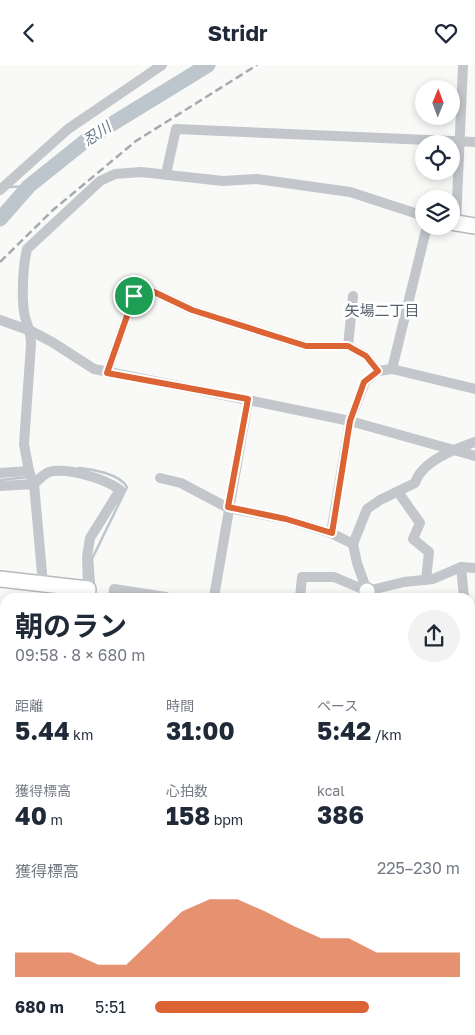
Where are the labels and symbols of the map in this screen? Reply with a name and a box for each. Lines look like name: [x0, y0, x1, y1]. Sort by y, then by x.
north arrow: [415, 80, 460, 125]
water label: 忍川: [79, 116, 116, 149]
pin: [113, 275, 155, 317]
district label: 矢場二丁目: [344, 301, 420, 319]

